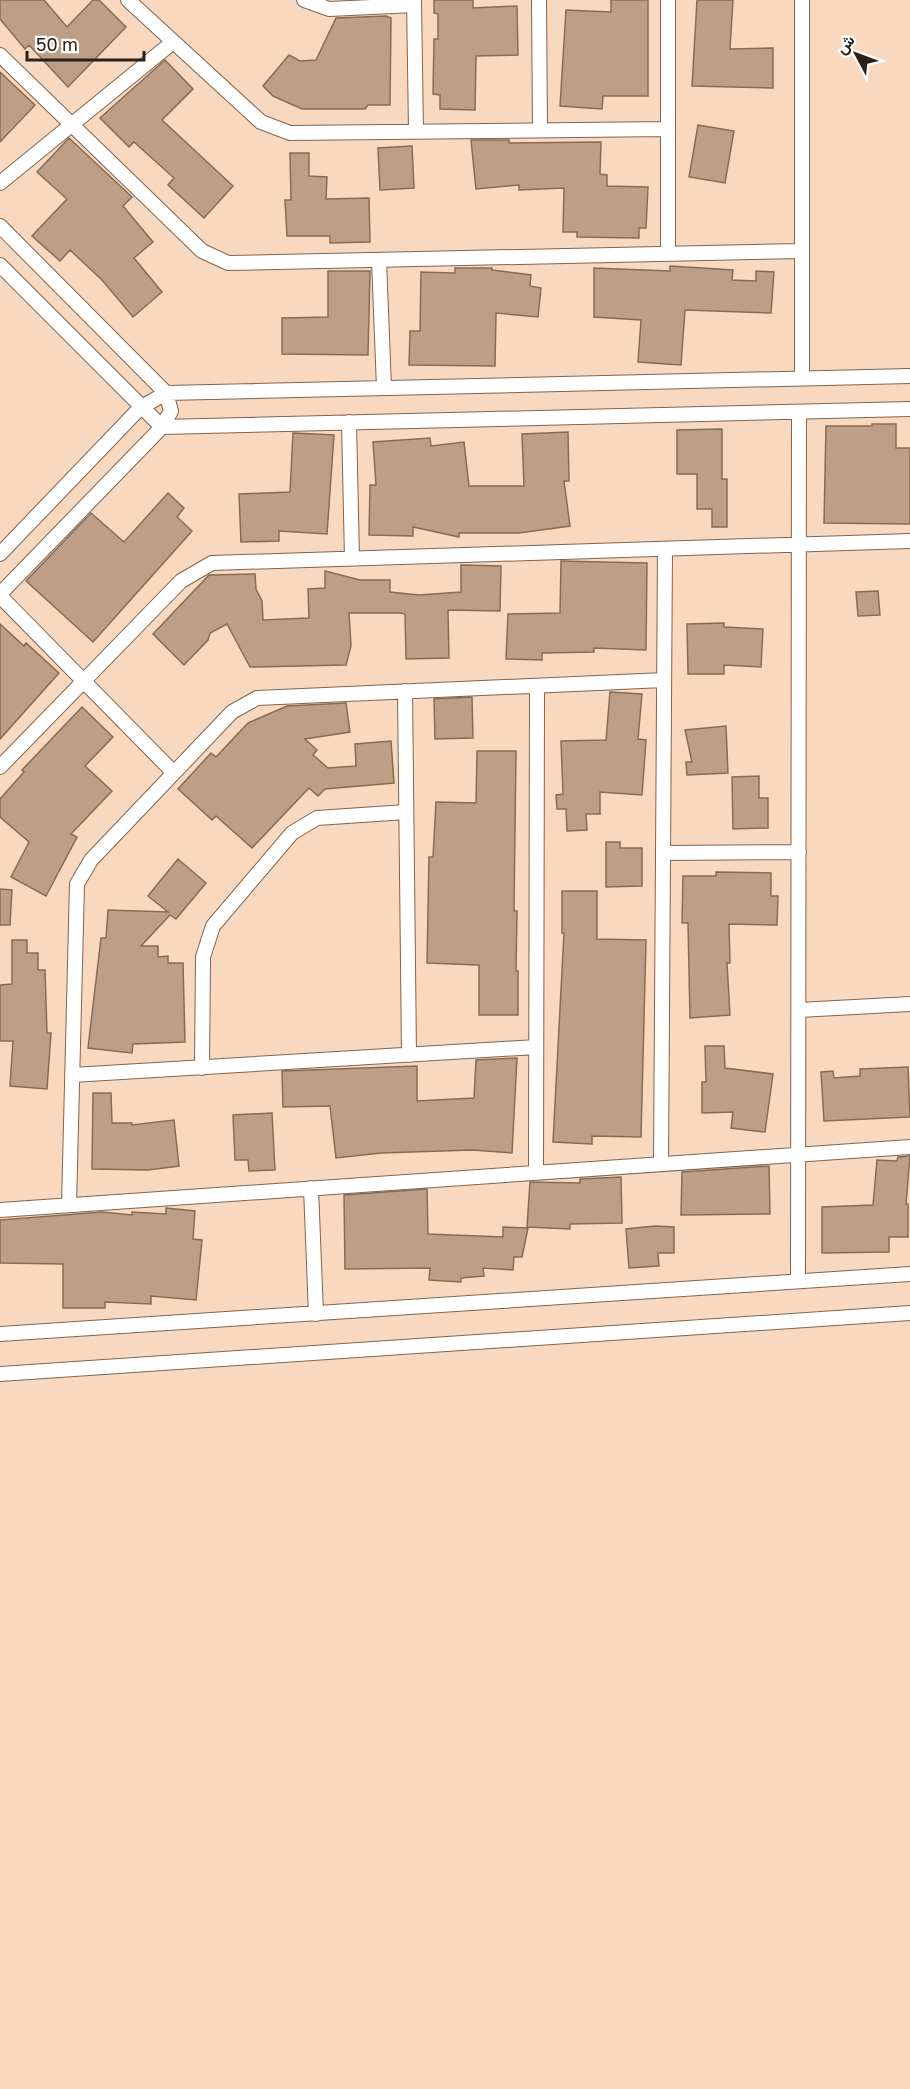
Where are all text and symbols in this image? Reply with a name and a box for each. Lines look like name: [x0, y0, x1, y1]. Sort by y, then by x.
scale bar: [27, 24, 144, 62]
north arrow: [826, 24, 886, 84]
text: ش: [831, 30, 859, 58]
text: 50 m: [36, 33, 78, 55]

